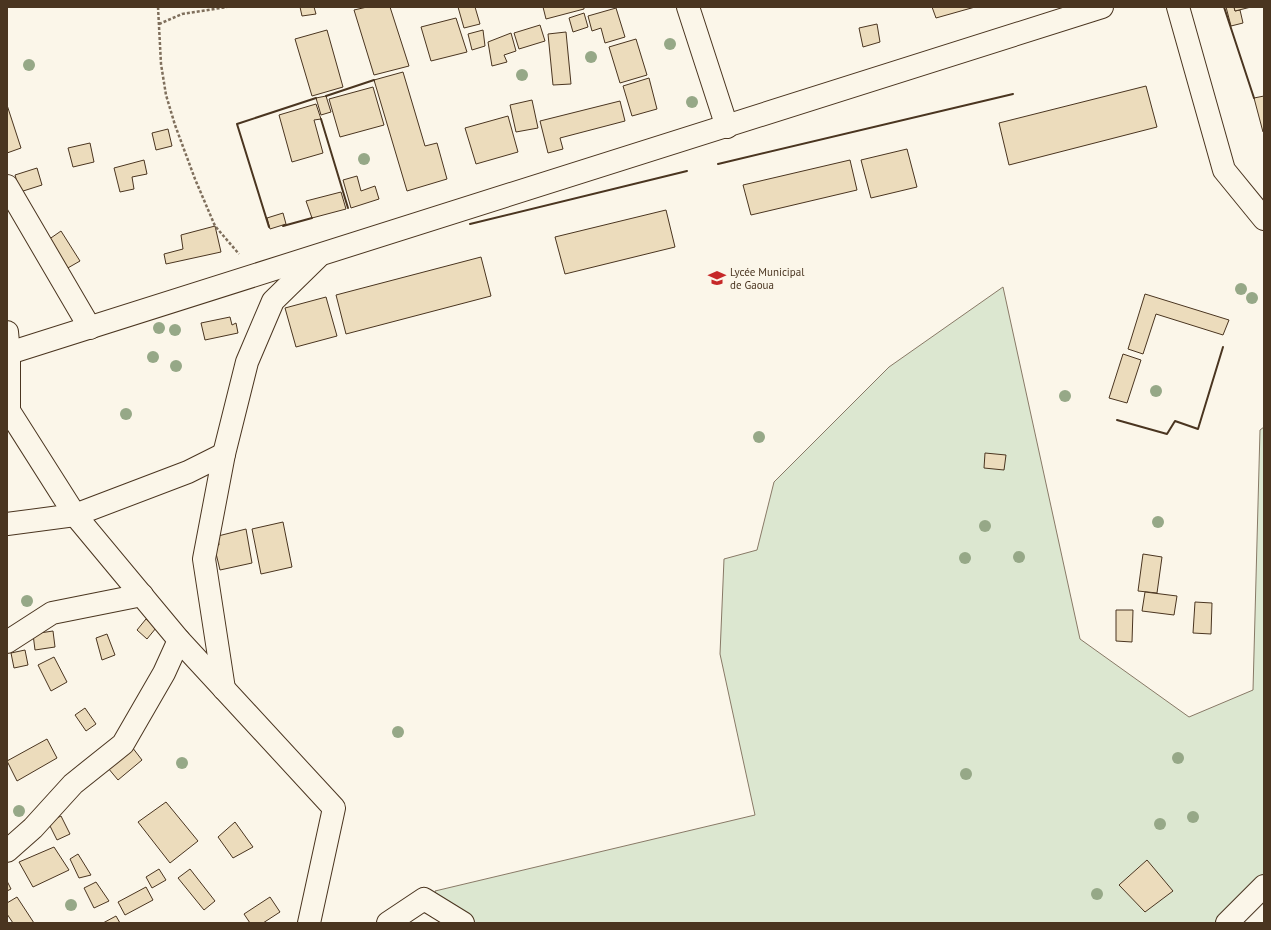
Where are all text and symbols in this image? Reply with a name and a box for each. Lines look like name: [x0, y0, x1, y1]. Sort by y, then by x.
place label: Lycée Municipal de Gaoua: [730, 265, 805, 292]
school or university icon: Lycée Municipal de Gaoua: [707, 268, 727, 288]

